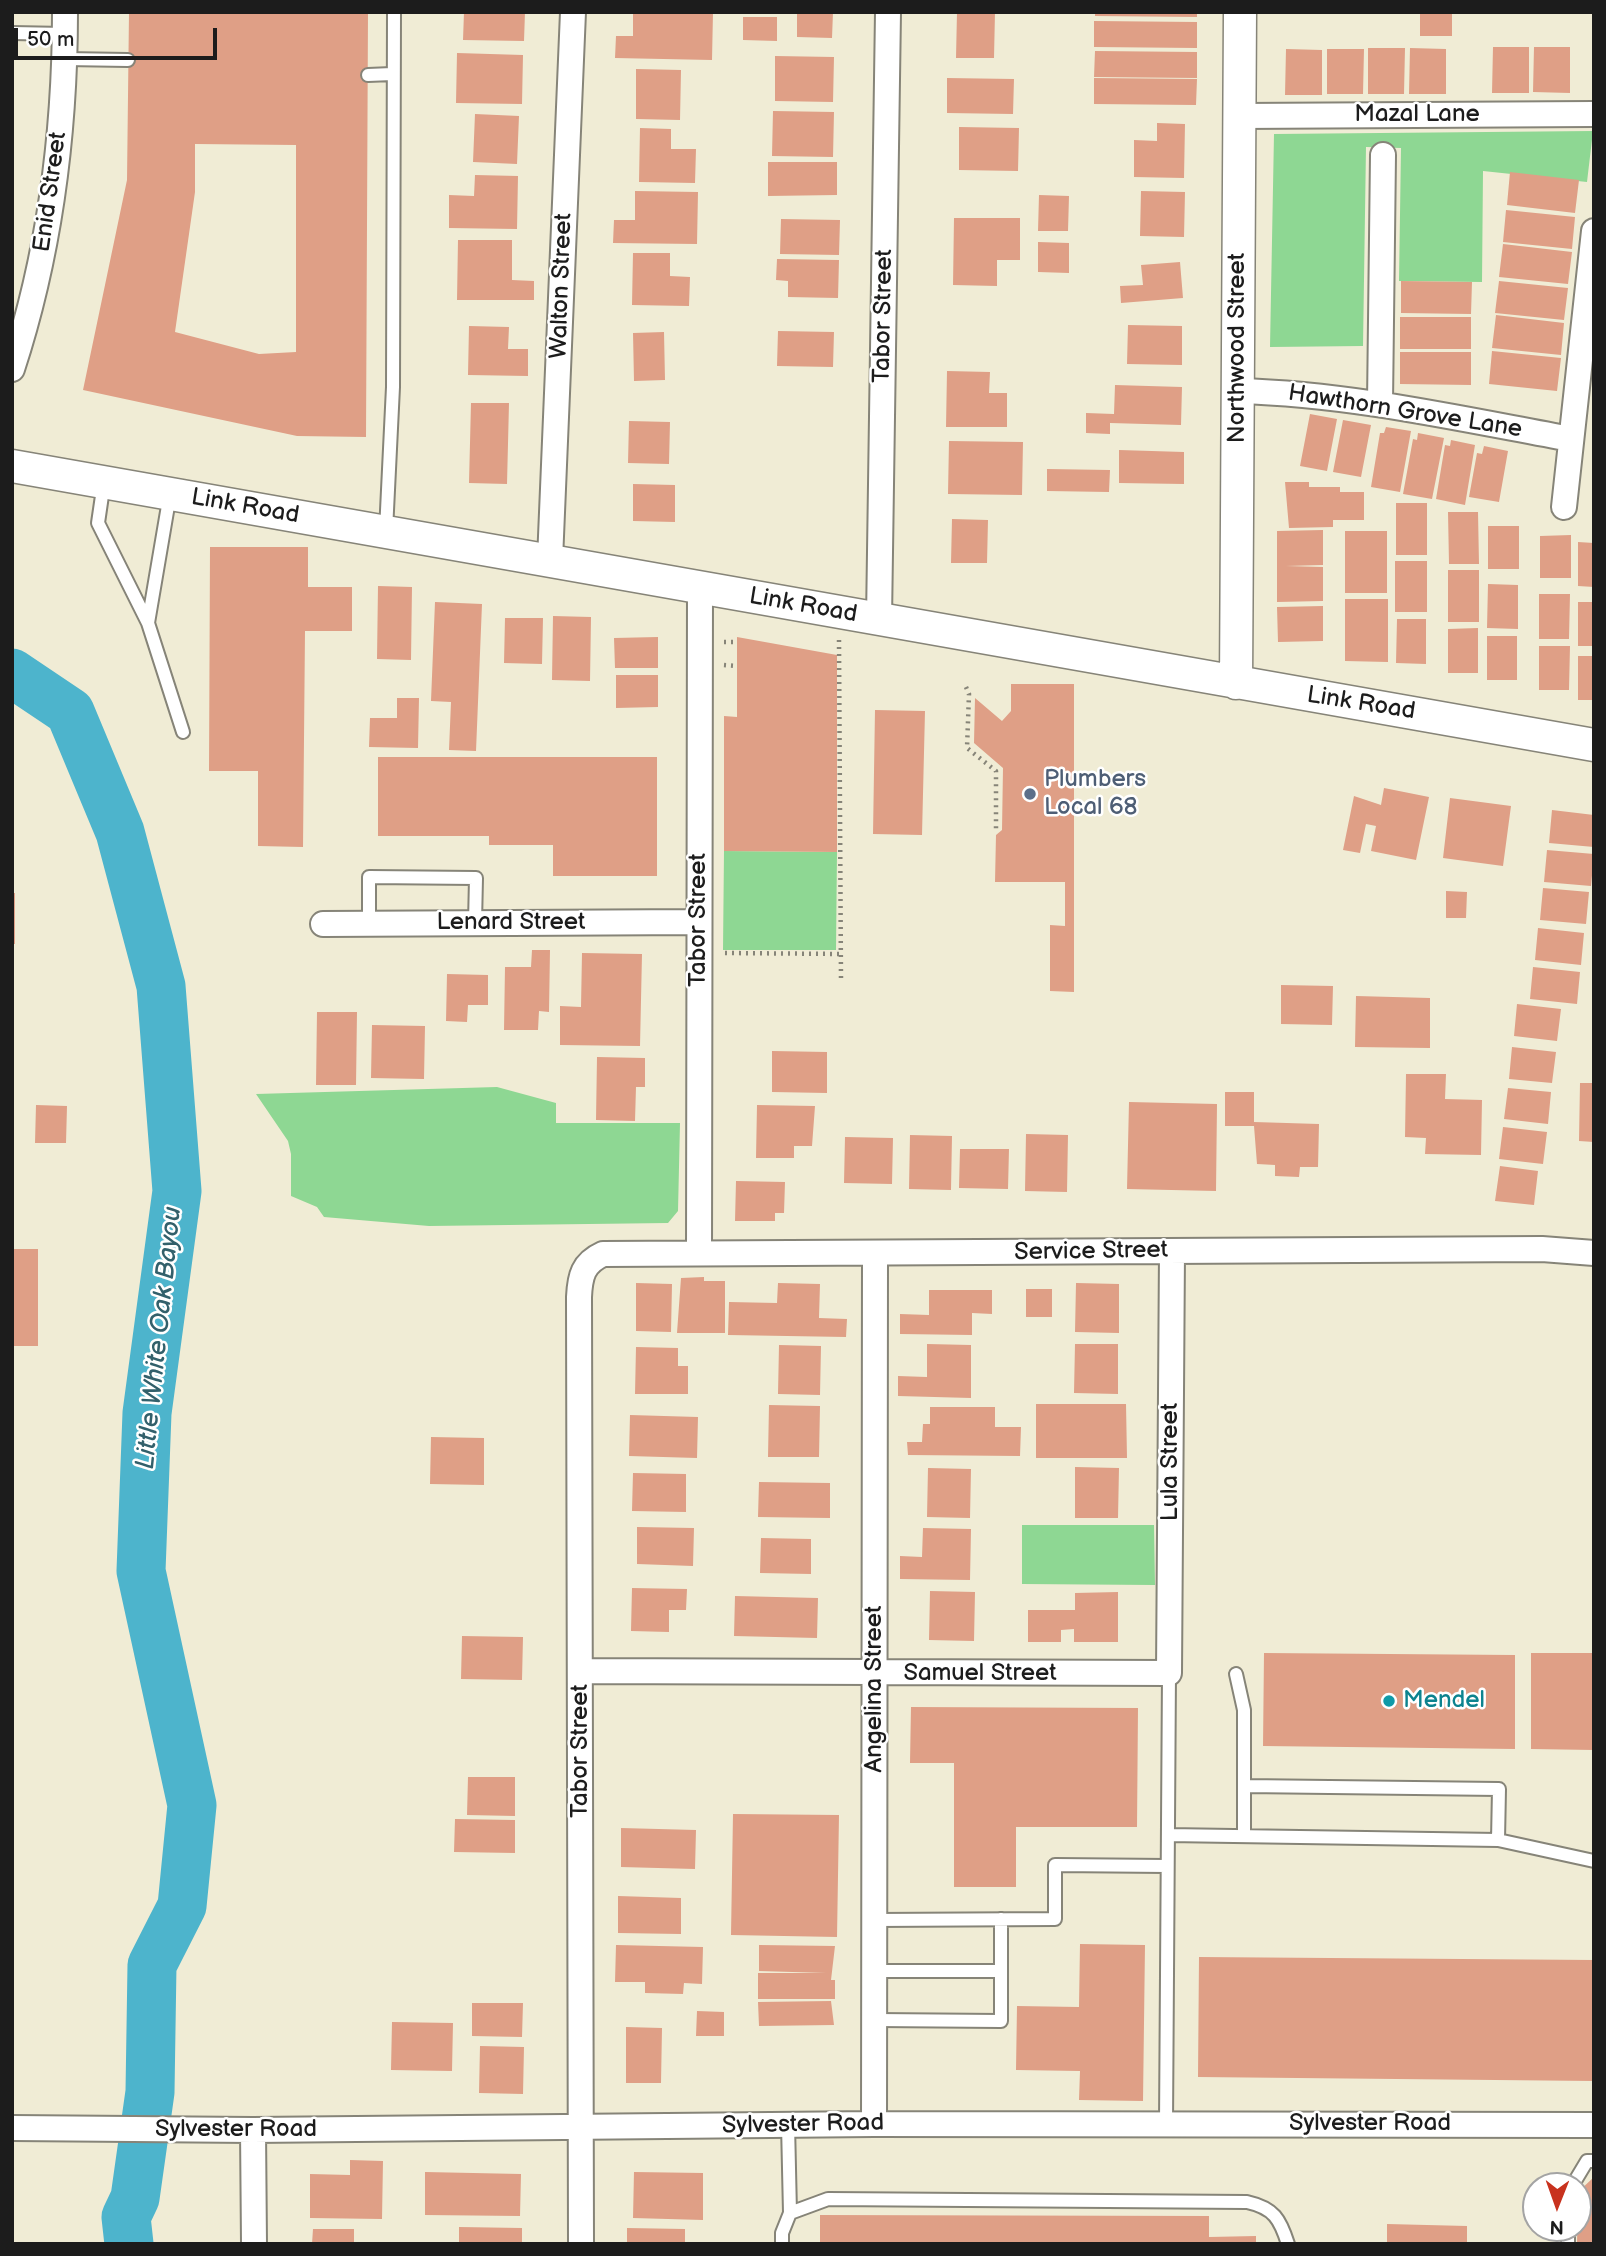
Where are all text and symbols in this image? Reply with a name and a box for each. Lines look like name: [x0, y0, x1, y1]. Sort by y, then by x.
scale bar: [18, 14, 220, 58]
text: 50 m: [27, 27, 74, 52]
street label: Mazal Lane: [1354, 101, 1480, 129]
street label: Enid Street: [28, 130, 74, 254]
street label: Walton Street: [545, 213, 579, 359]
street label: Tabor Street: [868, 249, 900, 383]
street label: Northwood Street: [1224, 253, 1252, 443]
street label: Hawthorn Grove Lane: [1286, 379, 1524, 445]
street label: Link Road: [189, 483, 301, 531]
street label: Link Road: [747, 582, 859, 630]
street label: Link Road: [1305, 681, 1417, 727]
place label: Plumbers Local 68: [1044, 766, 1146, 822]
marker: Plumbers Local 68: [1022, 786, 1038, 802]
street label: Tabor Street: [685, 853, 713, 987]
street label: Lenard Street: [437, 909, 585, 937]
water label: Little White Oak Bayou: [131, 1205, 189, 1471]
street label: Service Street: [1014, 1236, 1168, 1268]
street label: Lula Street: [1157, 1403, 1185, 1521]
street label: Angelina Street: [861, 1606, 889, 1772]
street label: Samuel Street: [903, 1660, 1057, 1688]
street label: Tabor Street: [567, 1684, 595, 1818]
place label: Mendel: [1403, 1687, 1485, 1715]
marker: Mendel: [1381, 1693, 1397, 1709]
street label: Sylvester Road: [722, 2109, 884, 2141]
street label: Sylvester Road: [1289, 2110, 1451, 2138]
street label: Sylvester Road: [155, 2116, 317, 2144]
north arrow: [1522, 2172, 1592, 2242]
text: N: [1549, 2215, 1564, 2238]

